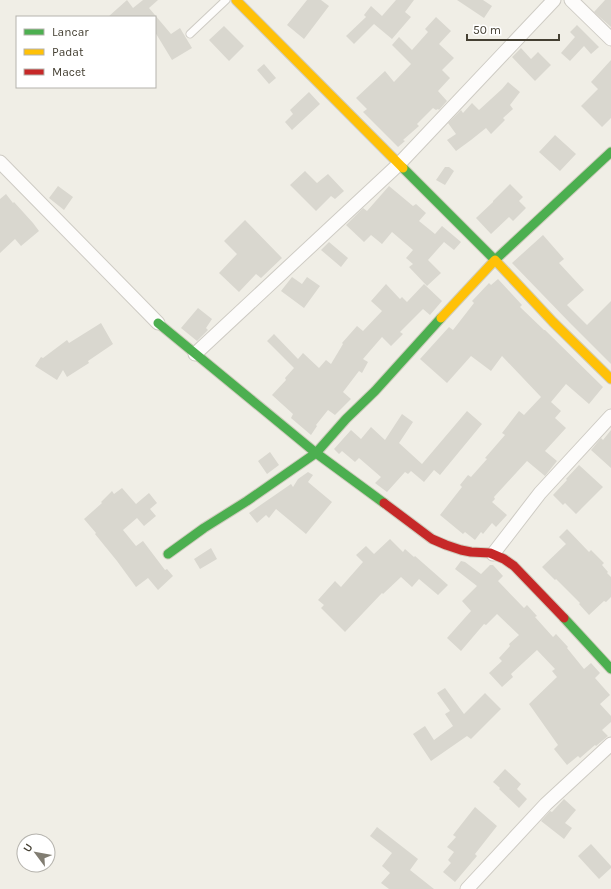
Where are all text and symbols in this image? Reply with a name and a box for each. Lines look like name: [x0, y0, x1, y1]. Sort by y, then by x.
legend: [16, 16, 156, 88]
scale bar: [467, 16, 559, 42]
text: 50 m: [473, 23, 501, 37]
text: Lancar: [52, 25, 89, 39]
text: Padat: [52, 45, 84, 59]
text: Macet: [52, 65, 86, 79]
north arrow: [16, 833, 56, 873]
text: U: [20, 841, 35, 855]

